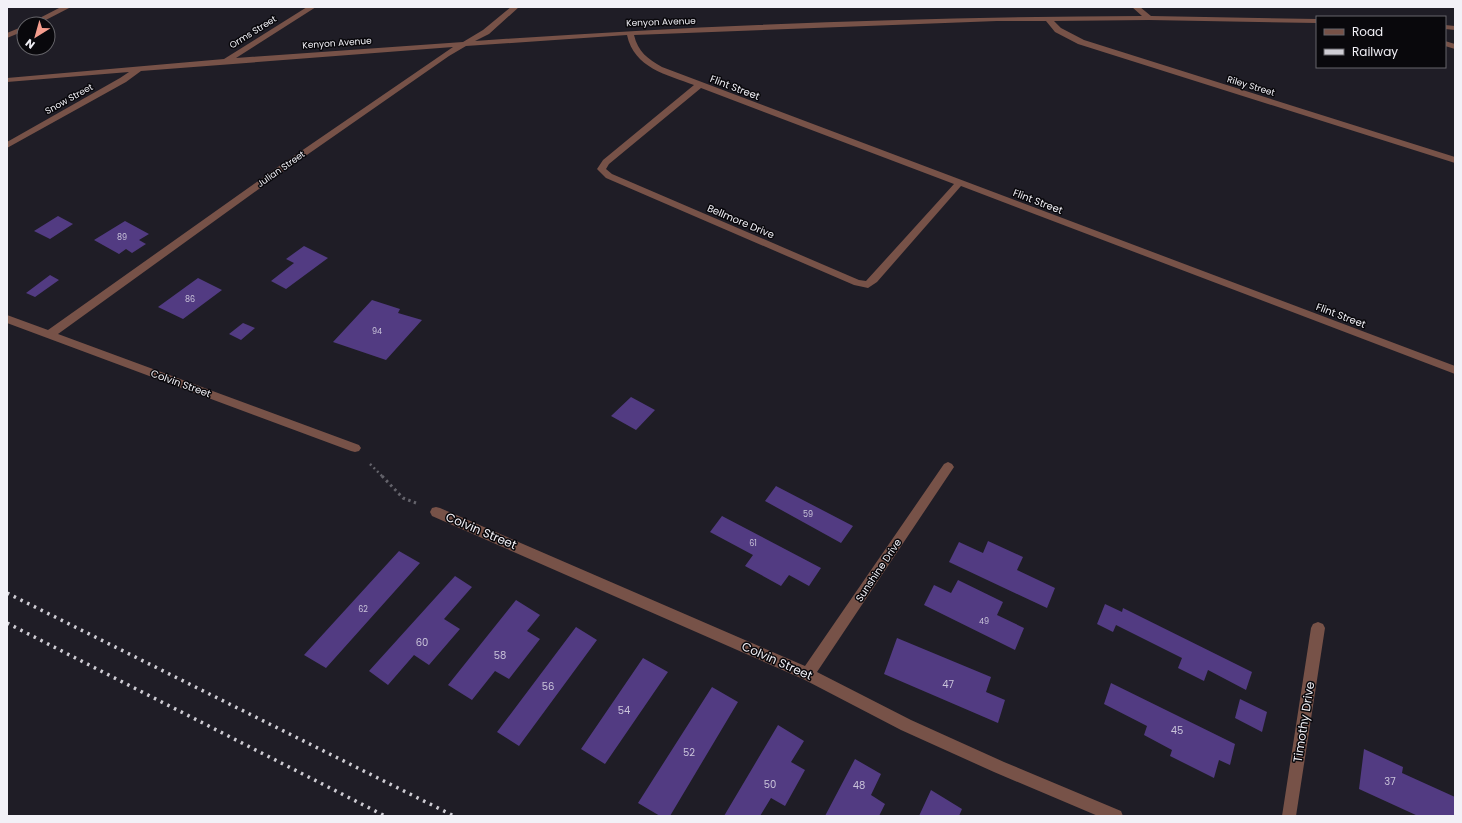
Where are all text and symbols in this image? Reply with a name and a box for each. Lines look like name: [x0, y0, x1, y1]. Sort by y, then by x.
street label: Orms Street: [227, 13, 279, 51]
street label: Kenyon Avenue: [626, 15, 696, 29]
north arrow: [16, 16, 56, 56]
legend: [1316, 16, 1446, 68]
text: Road: [1352, 23, 1383, 40]
text: N: [22, 35, 38, 53]
street label: Kenyon Avenue: [302, 35, 373, 51]
text: Railway: [1352, 43, 1398, 60]
street label: Flint Street: [708, 71, 762, 104]
street label: Riley Street: [1226, 73, 1276, 99]
street label: Snow Street: [43, 81, 95, 117]
street label: Julian Street: [255, 148, 307, 190]
street label: Flint Street: [1011, 185, 1065, 218]
street label: Bellmore Drive: [705, 201, 777, 242]
house number: 89: [117, 232, 127, 243]
house number: 86: [185, 294, 195, 305]
street label: Flint Street: [1314, 299, 1368, 332]
house number: 94: [372, 326, 382, 337]
street label: Colvin Street: [149, 366, 213, 401]
street label: Colvin Street: [443, 508, 519, 553]
house number: 59: [803, 509, 813, 520]
street label: Sunshine Drive: [852, 536, 905, 605]
house number: 61: [749, 538, 757, 549]
house number: 62: [358, 604, 368, 615]
house number: 49: [979, 616, 989, 627]
house number: 60: [416, 635, 428, 650]
street label: Colvin Street: [739, 637, 815, 684]
house number: 58: [494, 648, 506, 663]
house number: 47: [942, 677, 954, 692]
house number: 56: [542, 679, 554, 694]
street label: Timothy Drive: [1289, 680, 1318, 764]
house number: 54: [618, 703, 630, 718]
house number: 45: [1171, 723, 1183, 738]
house number: 52: [683, 745, 695, 760]
house number: 37: [1384, 774, 1396, 789]
house number: 50: [764, 777, 776, 792]
house number: 48: [853, 778, 865, 793]

